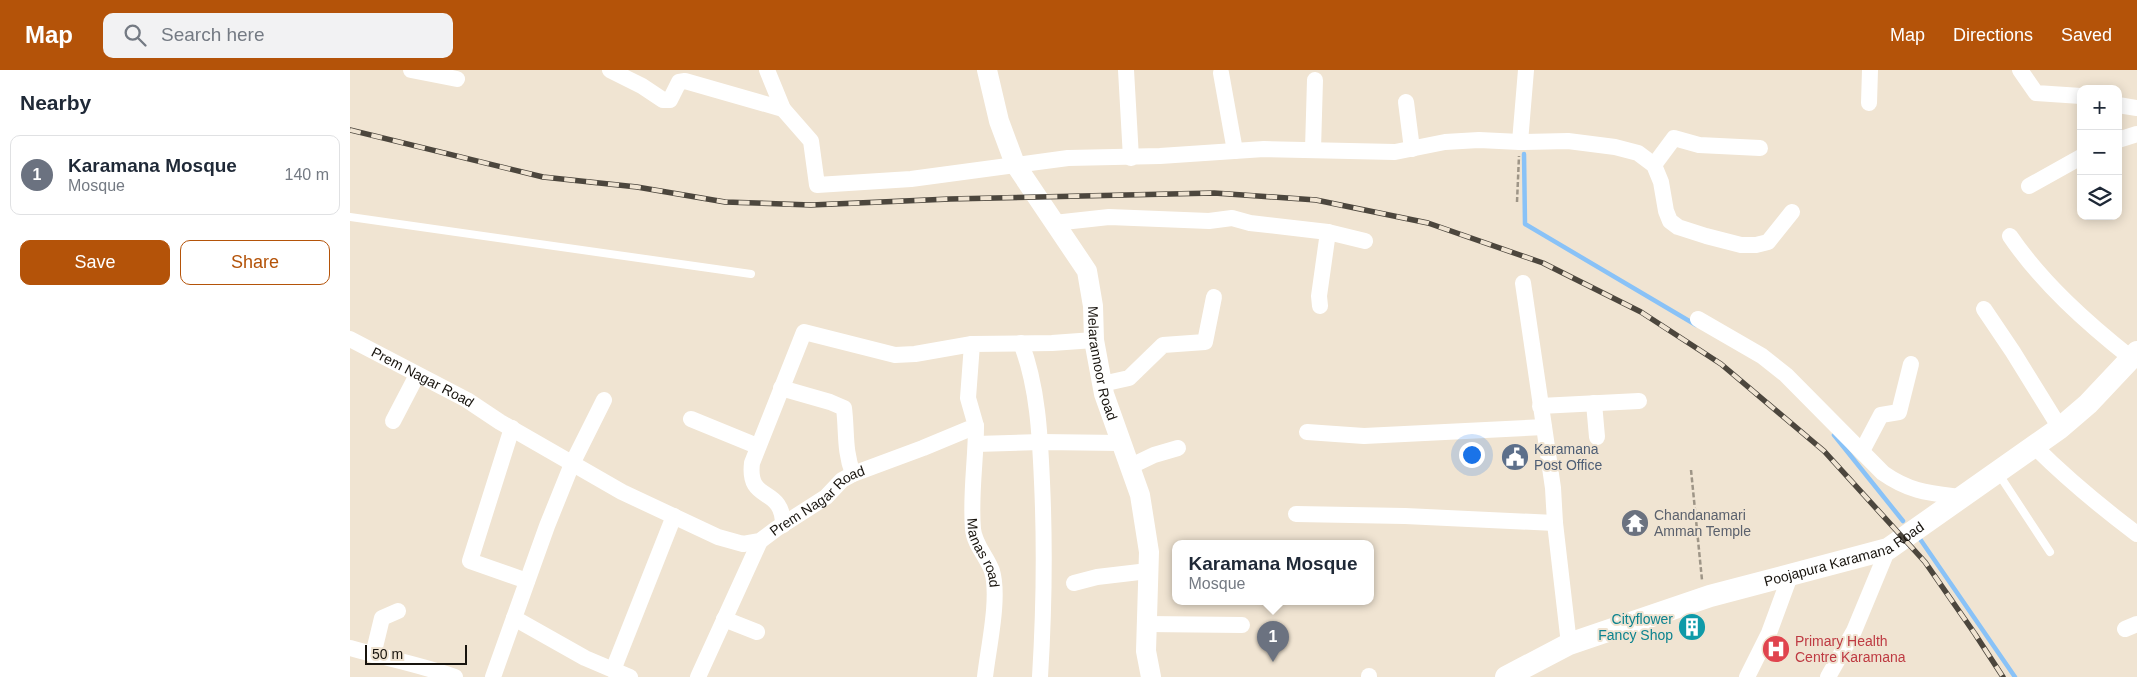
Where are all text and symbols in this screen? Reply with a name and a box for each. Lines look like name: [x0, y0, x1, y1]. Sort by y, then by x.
search box: [103, 13, 453, 58]
text: Map: [25, 21, 73, 48]
icon: search: [121, 21, 149, 49]
text: Search here: [161, 24, 265, 45]
text: Map: [1890, 25, 1925, 45]
text: Directions: [1953, 25, 2033, 45]
text: Saved: [2061, 25, 2112, 45]
map controls: [2077, 85, 2122, 220]
button: +: [2077, 85, 2122, 130]
text: Nearby: [20, 91, 91, 114]
button: −: [2077, 130, 2122, 175]
text: Karamana Mosque: [68, 155, 237, 176]
text: 1: [33, 166, 41, 183]
text: 140 m: [285, 166, 329, 183]
button: layers: [2077, 175, 2122, 220]
text: Mosque: [68, 177, 125, 194]
button: Save: [20, 240, 170, 285]
button: Share: [180, 240, 330, 285]
street label: Melarannoor Road: [1085, 306, 1121, 422]
street label: Prem Nagar Road: [369, 344, 477, 410]
place label: Karamana Post Office: [1534, 441, 1602, 473]
your location: [1459, 442, 1485, 468]
public building icon: Karamana Post Office: [1500, 442, 1530, 472]
street label: Prem Nagar Road: [766, 462, 867, 539]
place label: Chandanamari Amman Temple: [1654, 507, 1751, 539]
temple icon: Chandanamari Amman Temple: [1620, 508, 1650, 538]
street label: Manas road: [964, 517, 1003, 588]
street label: Poojapura Karamana Road: [1762, 518, 1927, 589]
popup: [1172, 540, 1374, 605]
text: Karamana Mosque: [1189, 553, 1357, 574]
text: Mosque: [1189, 575, 1245, 592]
place label: Cityflower Fancy Shop: [1598, 611, 1673, 643]
building icon: Cityflower Fancy Shop: [1677, 612, 1707, 642]
pin: 1: [1257, 621, 1289, 662]
place label: Primary Health Centre Karamana: [1795, 633, 1906, 665]
hospital icon: Primary Health Centre Karamana: [1761, 634, 1791, 664]
scale bar: [365, 642, 468, 665]
text: 50 m: [372, 646, 403, 662]

